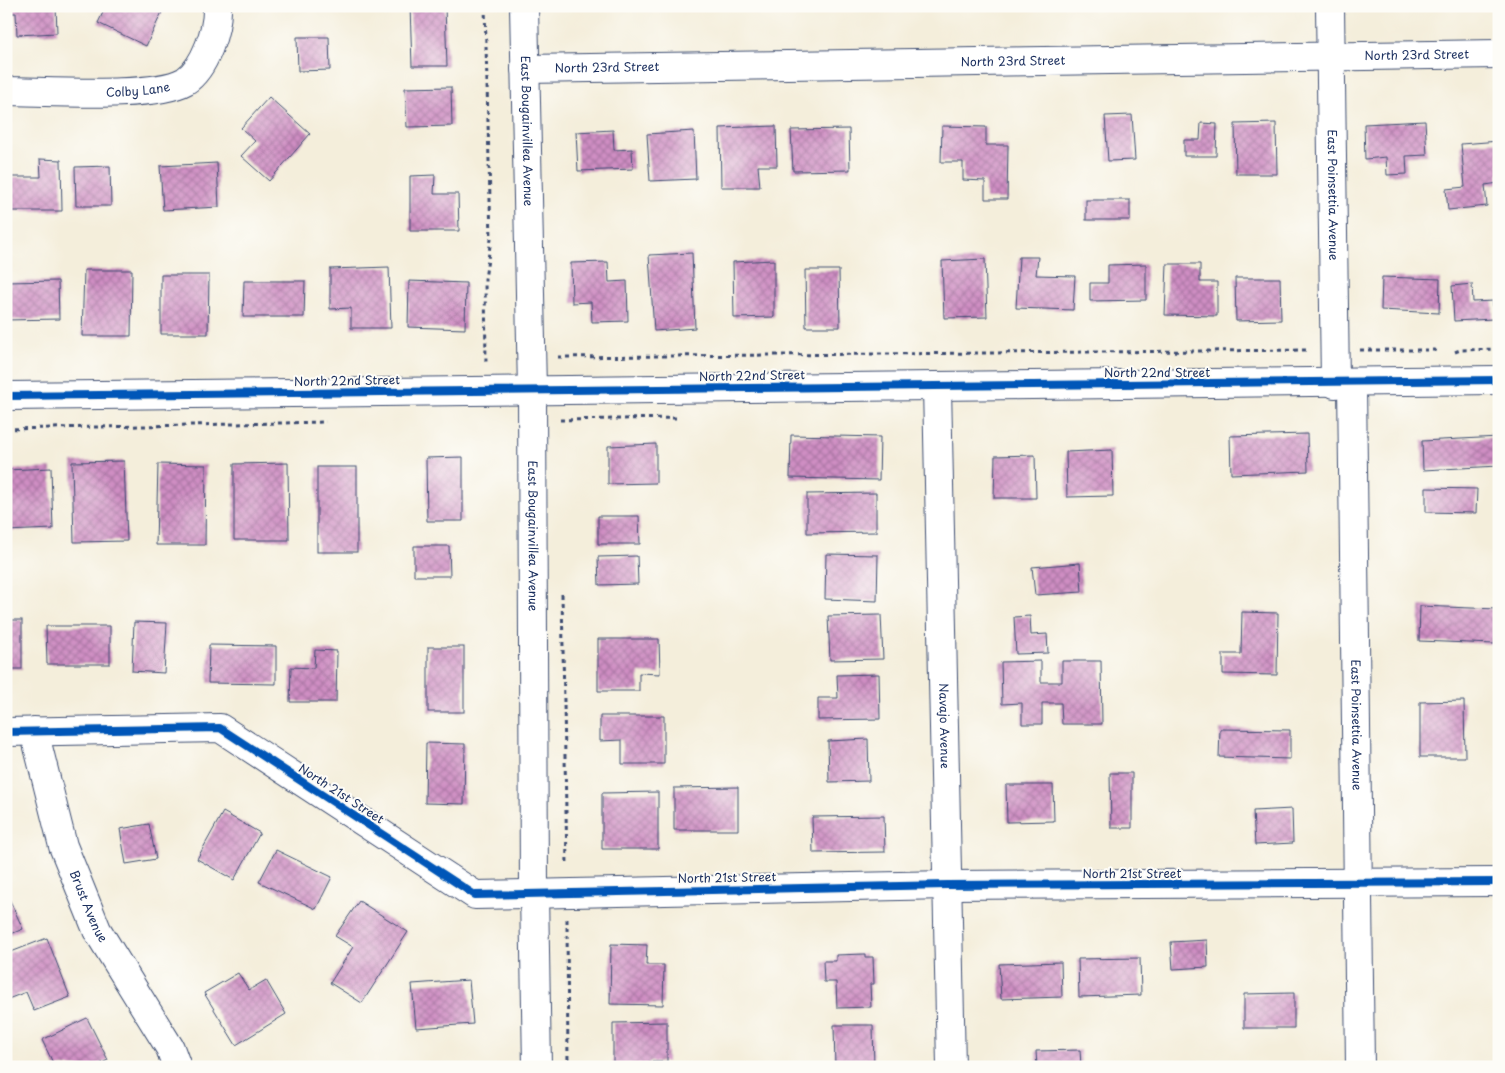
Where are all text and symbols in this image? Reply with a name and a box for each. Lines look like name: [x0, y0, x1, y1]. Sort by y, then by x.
street label: North 23rd Street: [1364, 44, 1469, 64]
street label: North 23rd Street: [960, 51, 1065, 70]
street label: East Bougainvillea Avenue: [517, 55, 538, 207]
street label: North 23rd Street: [555, 57, 660, 77]
street label: Colby Lane: [106, 77, 172, 101]
street label: East Poinsettia Avenue: [1324, 129, 1343, 261]
street label: North 22nd Street: [1104, 363, 1210, 381]
street label: North 22nd Street: [699, 365, 805, 385]
street label: North 22nd Street: [294, 370, 400, 390]
street label: East Bougainvillea Avenue: [524, 461, 543, 612]
street label: East Poinsettia Avenue: [1347, 659, 1367, 791]
street label: Navajo Avenue: [935, 683, 955, 769]
street label: North 21st Street: [295, 759, 388, 828]
street label: North 21st Street: [1083, 864, 1181, 882]
street label: Brust Avenue: [66, 867, 113, 946]
street label: North 21st Street: [677, 867, 777, 887]

